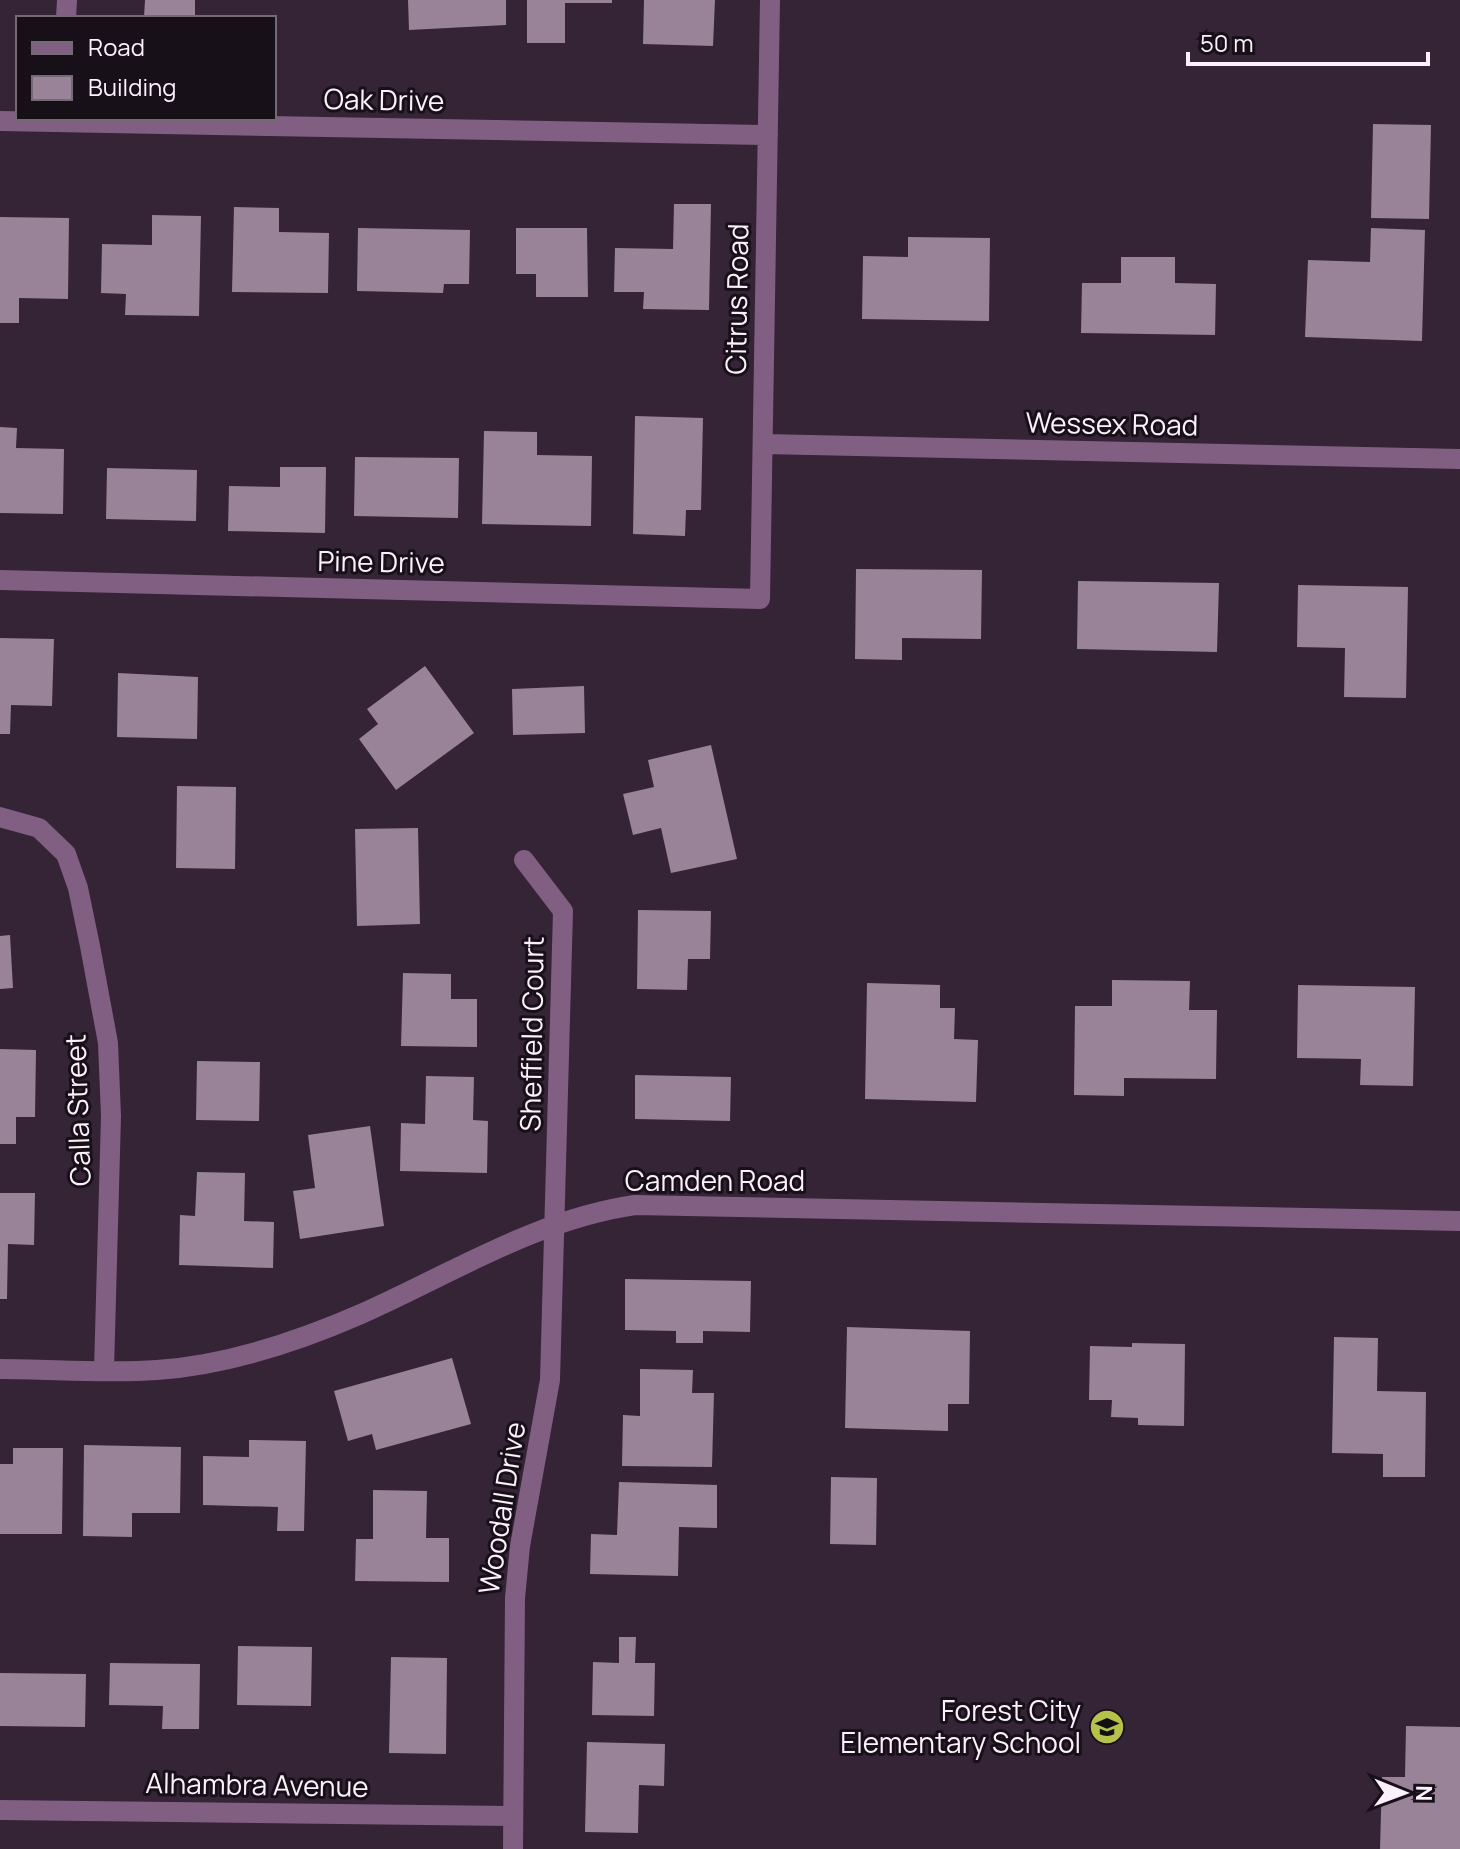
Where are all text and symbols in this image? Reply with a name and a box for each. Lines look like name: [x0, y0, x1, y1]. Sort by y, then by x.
legend: [16, 16, 276, 120]
scale bar: [1188, 16, 1428, 66]
text: 50 m: [1200, 26, 1254, 59]
text: Road: [88, 30, 145, 63]
text: Building: [88, 70, 176, 103]
street label: Oak Drive: [323, 79, 445, 119]
street label: Citrus Road: [716, 223, 756, 375]
street label: Wessex Road: [1025, 402, 1199, 444]
street label: Pine Drive: [317, 541, 445, 581]
street label: Sheffield Court: [510, 936, 552, 1132]
street label: Calla Street: [55, 1033, 99, 1187]
street label: Camden Road: [625, 1161, 805, 1199]
street label: Woodall Drive: [469, 1419, 533, 1597]
place label: Forest City Elementary School: [840, 1691, 1081, 1761]
school or university icon: Forest City Elementary School: [1088, 1708, 1126, 1746]
north arrow: [1364, 1753, 1444, 1833]
street label: Alhambra Avenue: [145, 1763, 369, 1805]
text: N: [1409, 1785, 1439, 1802]

